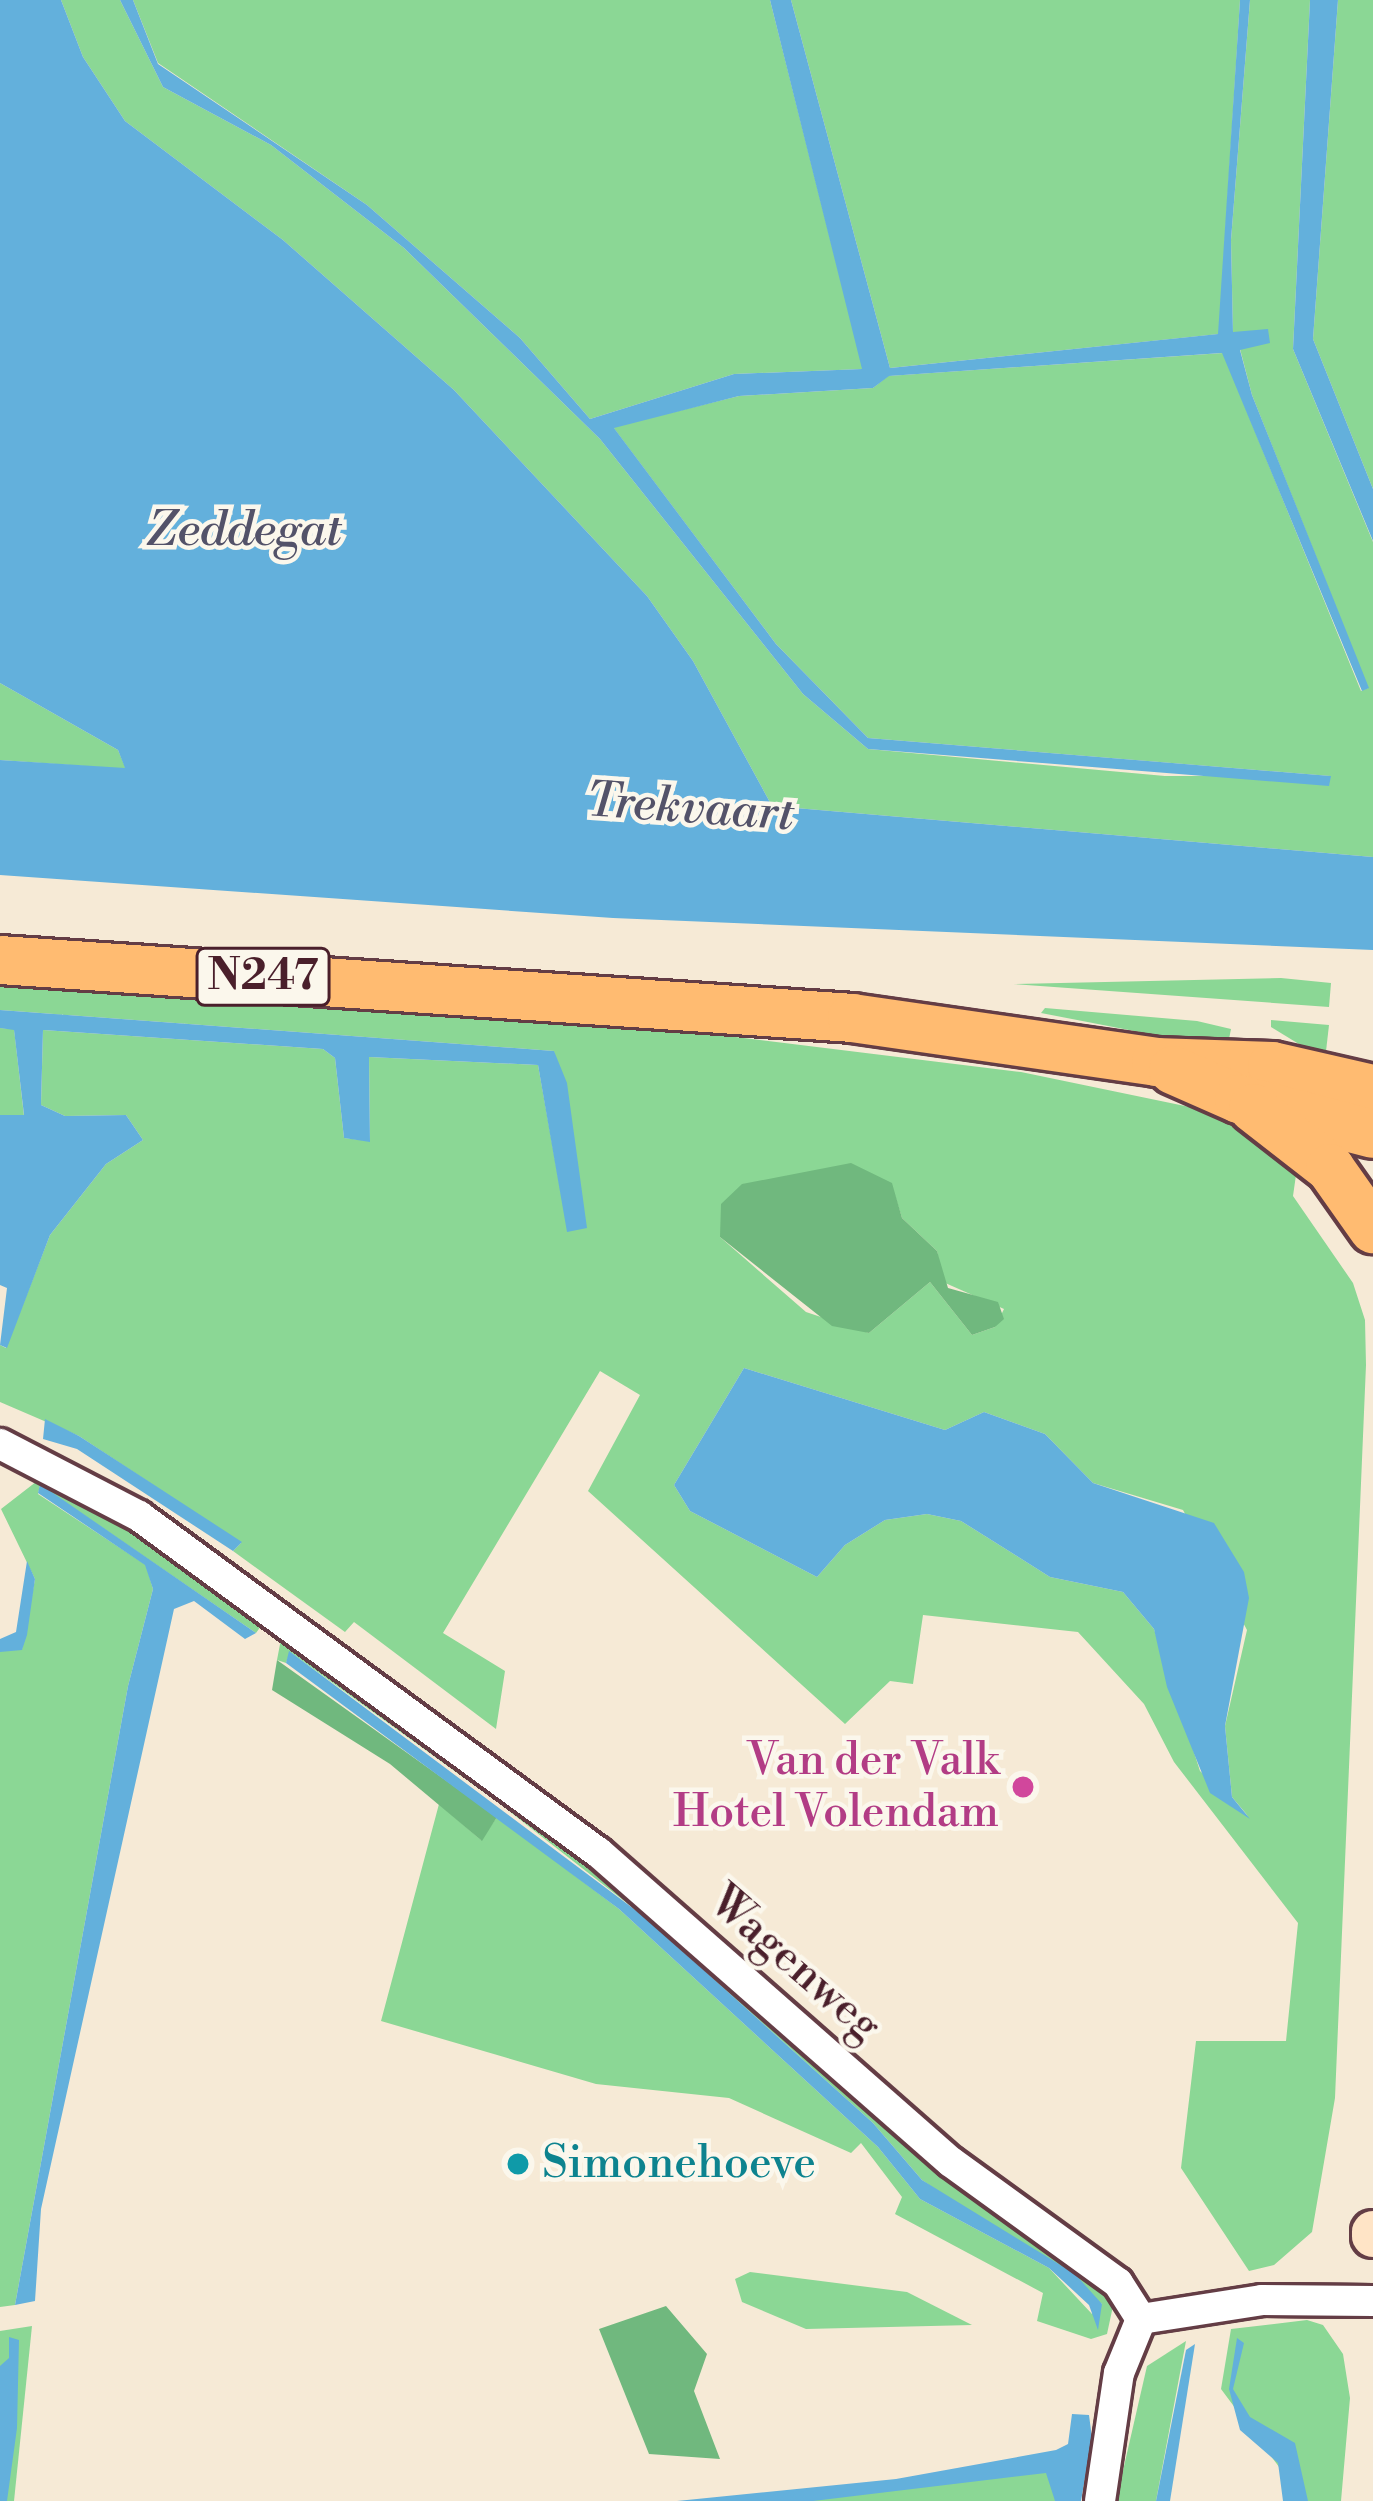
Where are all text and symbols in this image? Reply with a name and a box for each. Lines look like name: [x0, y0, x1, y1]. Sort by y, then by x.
water label: Zeddegat: [146, 503, 342, 561]
water label: Trekvaart: [584, 773, 796, 845]
road number: N247: [194, 941, 332, 1013]
place label: Van der Valk Hotel Volendam: [673, 1734, 999, 1840]
marker: Van der Valk Hotel Volendam: [1010, 1774, 1036, 1800]
street label: Wagenweg: [698, 1875, 892, 2053]
place label: Simonehoeve: [542, 2137, 816, 2191]
marker: Simonehoeve: [505, 2151, 531, 2177]

